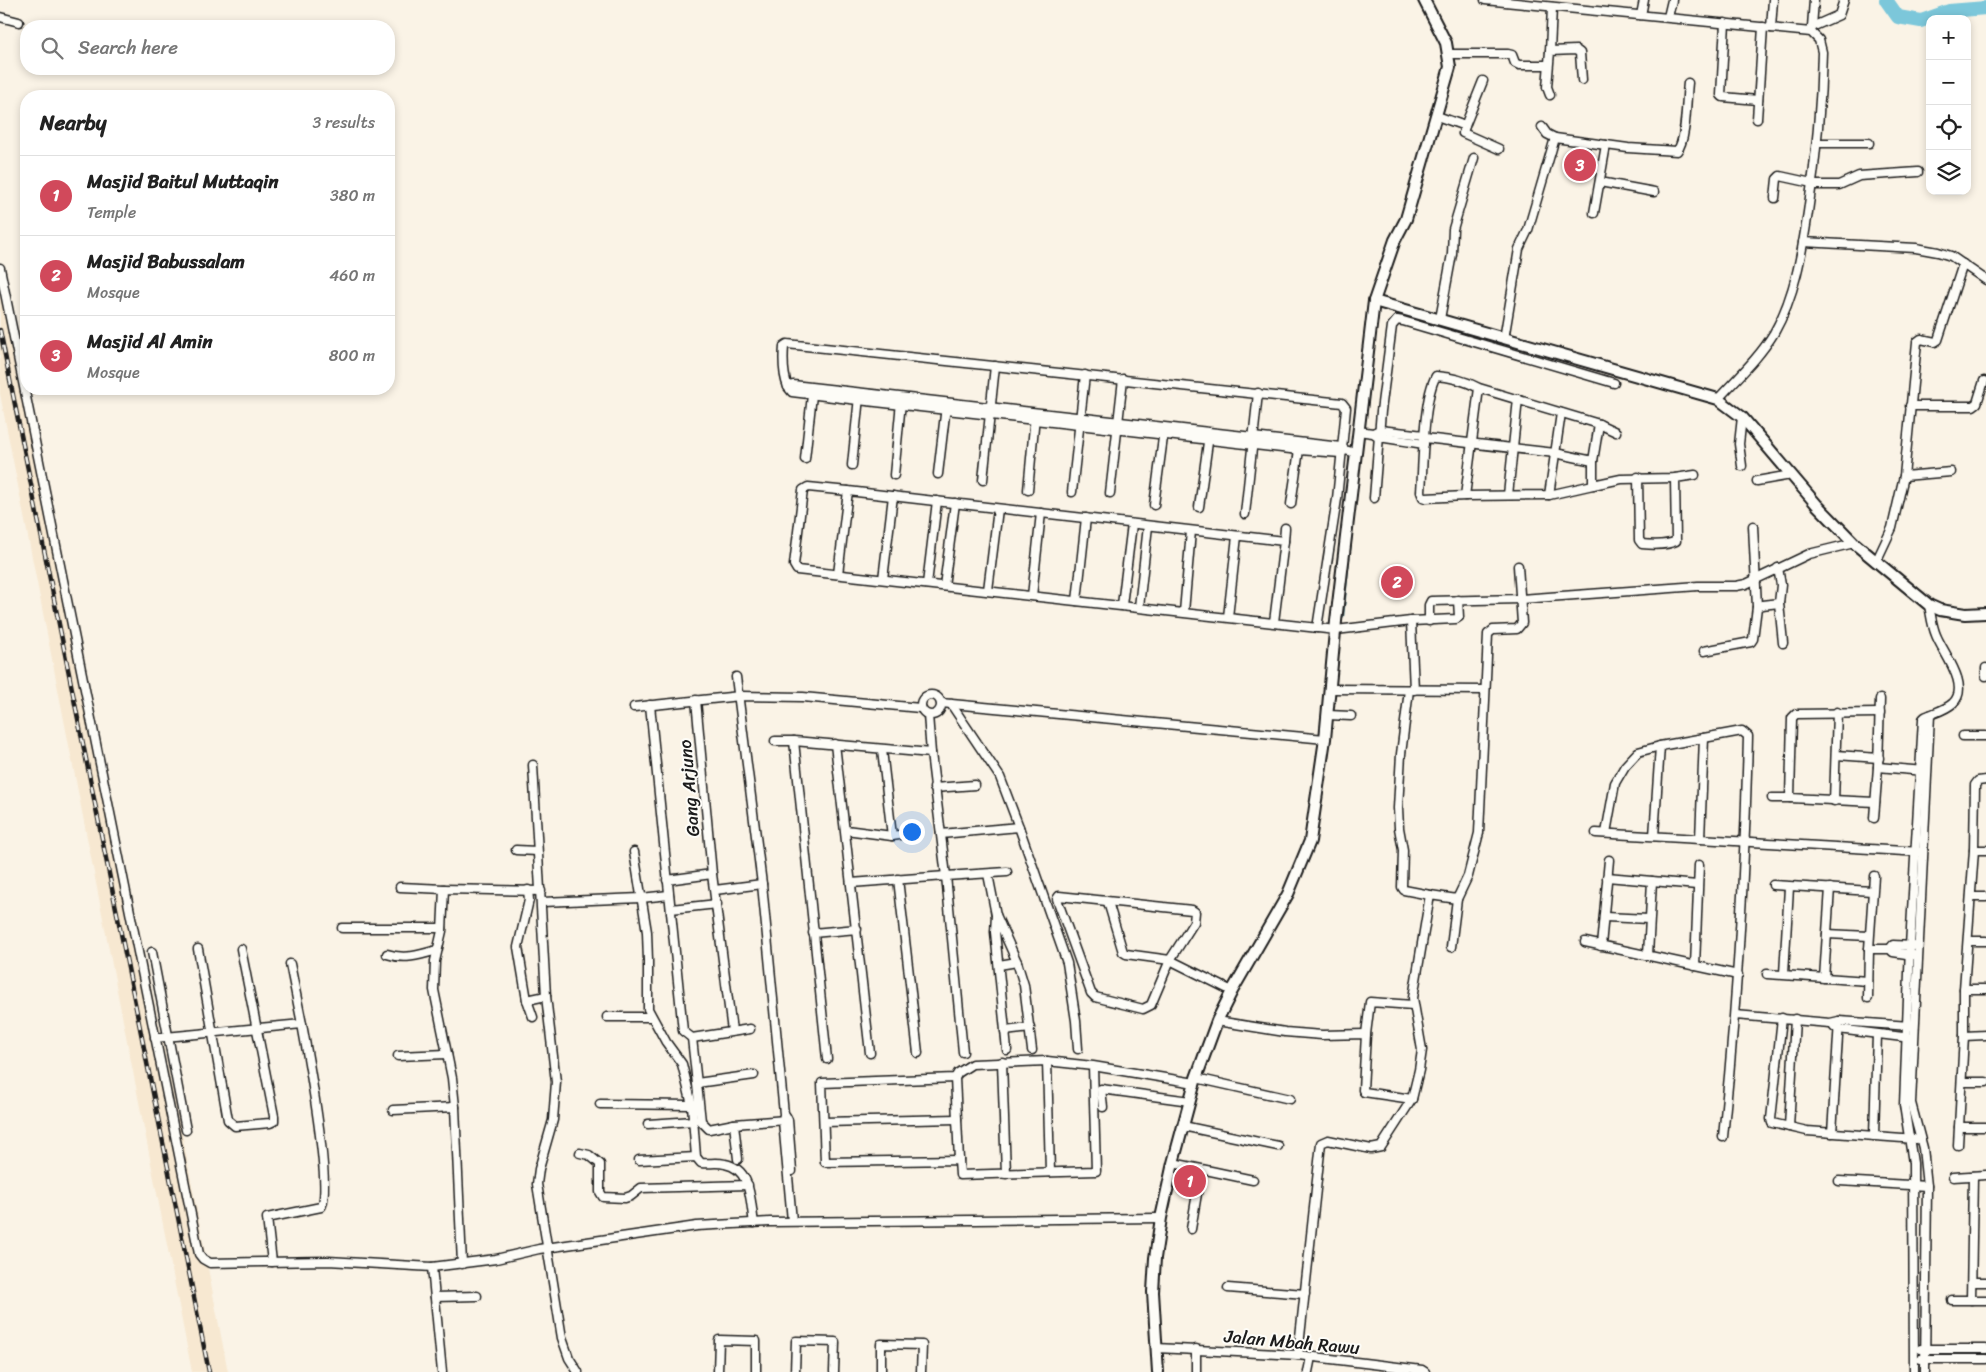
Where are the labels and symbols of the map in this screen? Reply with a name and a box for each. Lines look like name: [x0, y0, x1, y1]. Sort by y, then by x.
pin: 3: [1564, 146, 1596, 184]
pin: 2: [1381, 563, 1413, 601]
street label: Gang Arjuno: [669, 738, 709, 838]
your location: [899, 819, 925, 845]
pin: 1: [1174, 1162, 1206, 1200]
street label: Jalan Mbah Rawu: [1222, 1320, 1361, 1364]

